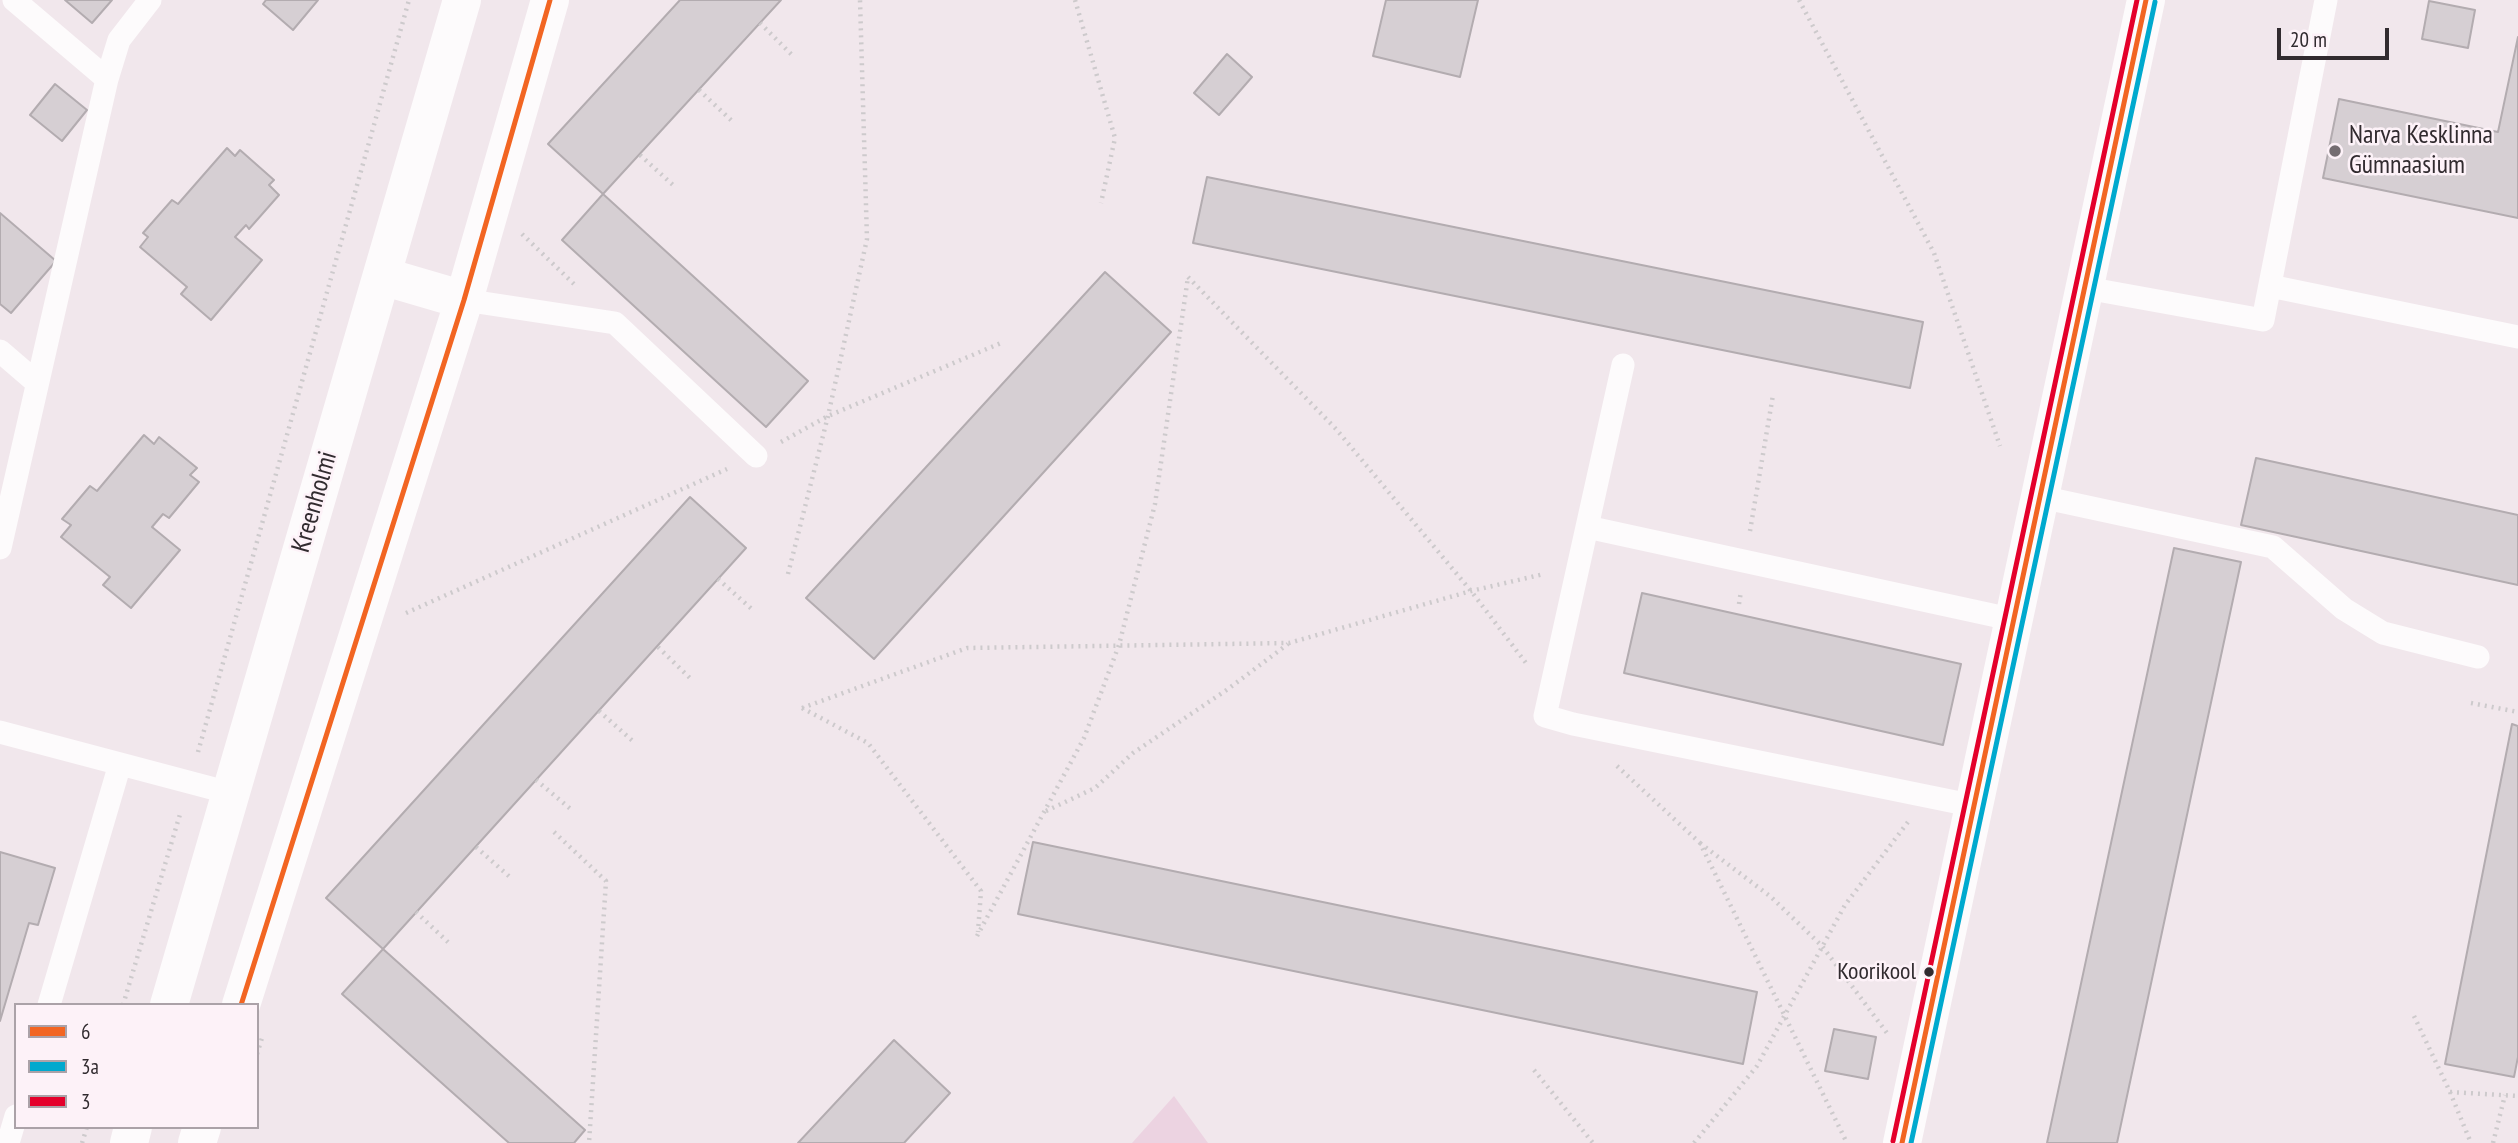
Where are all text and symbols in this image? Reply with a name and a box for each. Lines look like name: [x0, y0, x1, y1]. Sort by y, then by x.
scale bar: [2280, 14, 2392, 58]
text: 20 m: [2290, 26, 2327, 53]
place label: Narva Kesklinna Gümnaasium: [2349, 120, 2493, 182]
marker: Narva Kesklinna Gümnaasium: [2327, 143, 2343, 159]
street label: Kreenholmi: [286, 448, 344, 556]
place label: Koorikool: [1837, 958, 1916, 986]
marker: Koorikool: [1922, 965, 1936, 979]
legend: [14, 1003, 259, 1129]
text: 6: [81, 1018, 90, 1045]
text: 3a: [81, 1053, 99, 1080]
text: 3: [81, 1088, 90, 1115]

